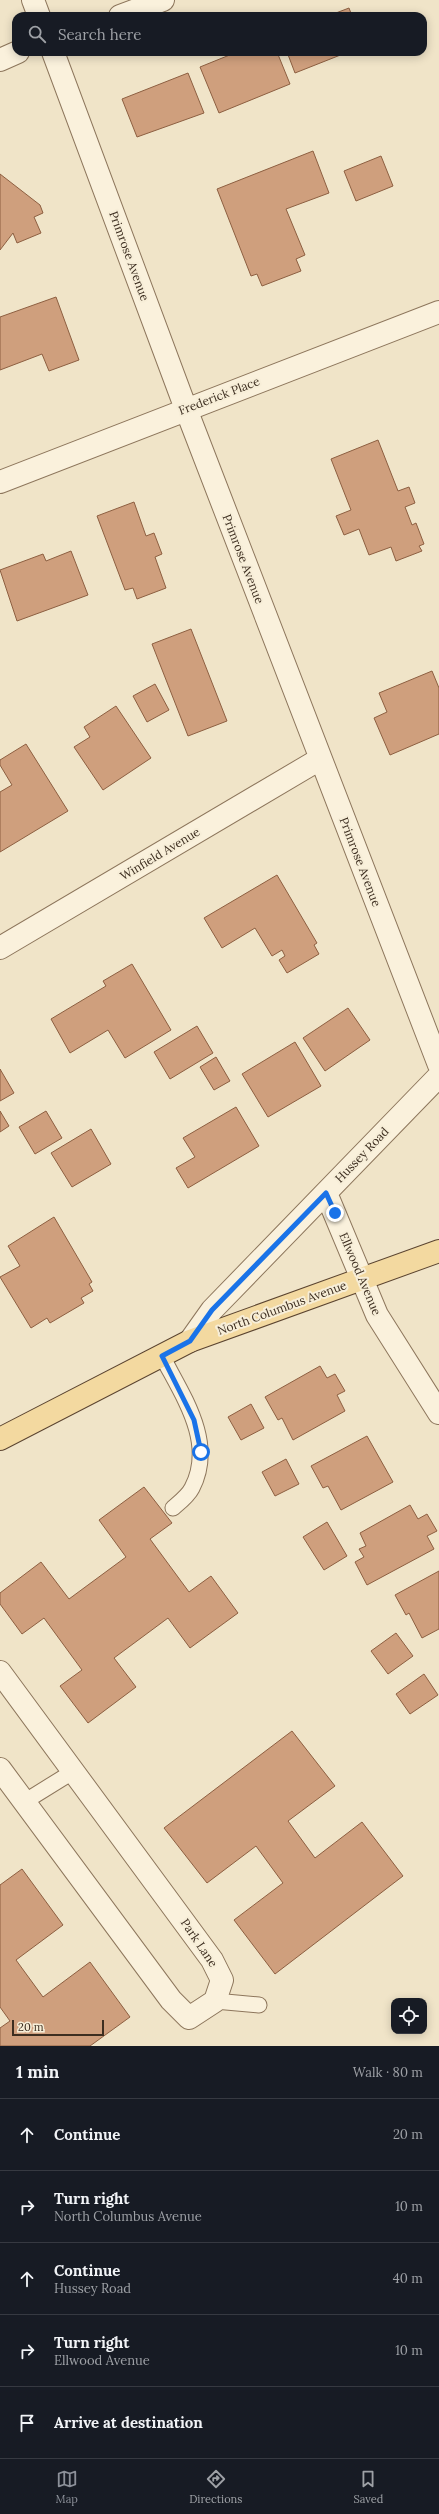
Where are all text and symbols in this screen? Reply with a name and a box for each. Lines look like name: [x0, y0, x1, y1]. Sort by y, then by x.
search box: [12, 12, 427, 56]
icon: search: [26, 23, 48, 45]
text: Search here: [58, 25, 141, 44]
street label: Primrose Avenue: [106, 209, 153, 303]
street label: Frederick Place: [176, 373, 262, 418]
street label: Primrose Avenue: [220, 512, 268, 606]
street label: Primrose Avenue: [337, 815, 385, 909]
street label: Winfield Avenue: [117, 824, 203, 883]
street label: Hussey Road: [332, 1124, 392, 1185]
route end: [326, 1204, 344, 1222]
street label: Ellwood Avenue: [336, 1230, 385, 1318]
street label: North Columbus Avenue: [215, 1277, 349, 1338]
route start: [192, 1443, 210, 1461]
street label: Park Lane: [178, 1916, 221, 1970]
map controls: [391, 1998, 427, 2034]
button: locate: [391, 1998, 427, 2034]
scale bar: [12, 2018, 104, 2037]
text: 20 m: [18, 2020, 43, 2034]
text: 1 min: [16, 2061, 59, 2083]
text: Walk · 80 m: [353, 2064, 423, 2081]
icon: ahead: [16, 2124, 38, 2146]
text: Continue: [54, 2125, 120, 2144]
text: 20 m: [393, 2126, 423, 2143]
text: Turn right: [54, 2189, 130, 2208]
icon: right: [16, 2196, 38, 2218]
text: 10 m: [395, 2198, 423, 2215]
text: North Columbus Avenue: [54, 2208, 202, 2225]
text: Continue: [54, 2261, 120, 2280]
icon: ahead: [16, 2268, 38, 2290]
text: 40 m: [393, 2270, 423, 2287]
text: Hussey Road: [54, 2280, 131, 2297]
text: Turn right: [54, 2333, 130, 2352]
icon: right: [16, 2340, 38, 2362]
text: 10 m: [395, 2342, 423, 2359]
text: Ellwood Avenue: [54, 2352, 150, 2369]
icon: arrive: [16, 2412, 38, 2434]
text: Arrive at destination: [54, 2413, 203, 2432]
tab: Map: [56, 2468, 78, 2506]
tab: Directions: [189, 2468, 242, 2506]
tab: Saved: [354, 2468, 383, 2506]

